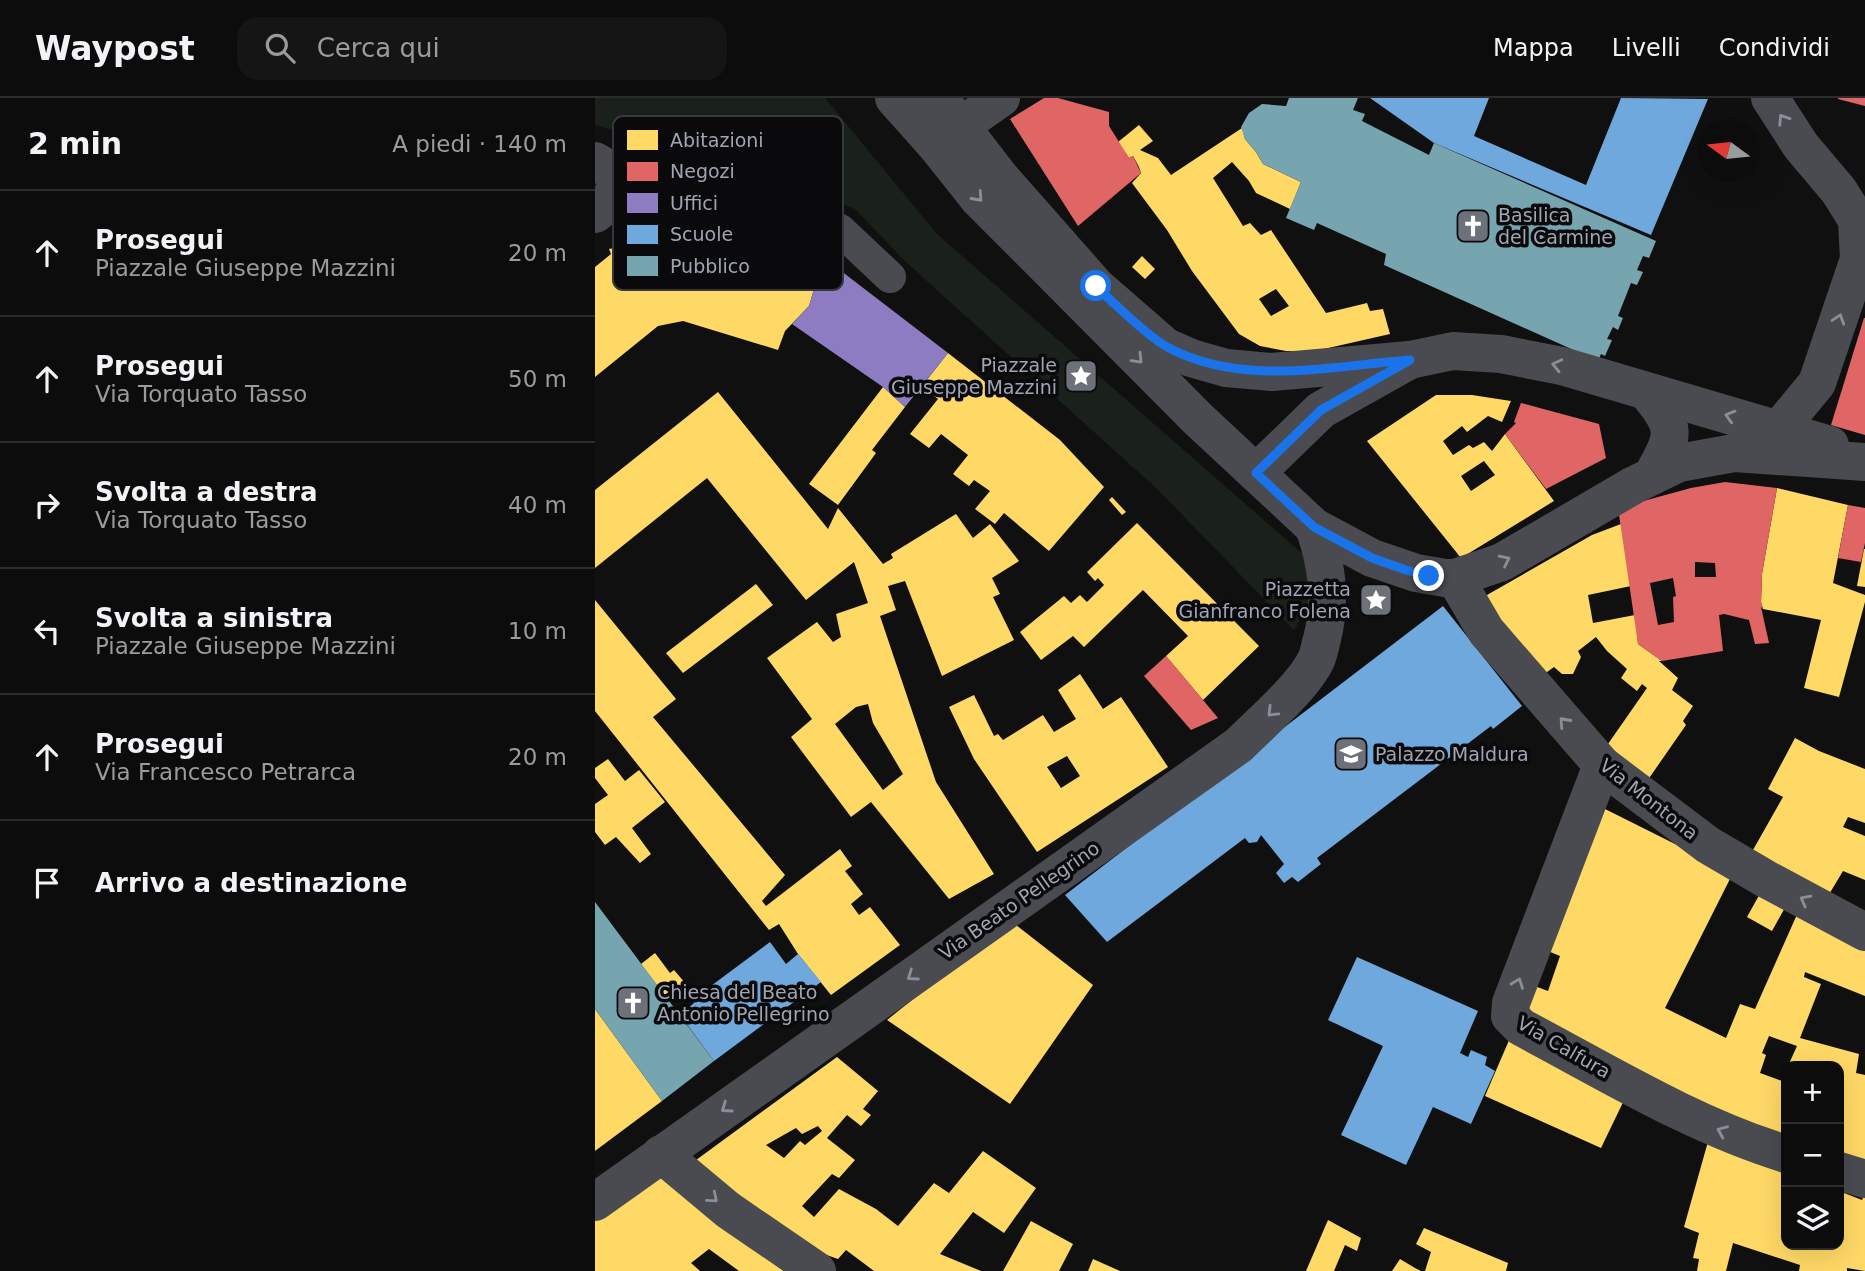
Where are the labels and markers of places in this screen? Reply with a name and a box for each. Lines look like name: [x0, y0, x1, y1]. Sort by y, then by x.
place label: Basilica del Carmine: [1498, 204, 1613, 248]
church icon: Basilica del Carmine: [1454, 207, 1492, 245]
place label: Piazzale Giuseppe Mazzini: [891, 354, 1057, 398]
place icon: Piazzale Giuseppe Mazzini: [1062, 357, 1100, 395]
place label: Piazzetta Gianfranco Folena: [1178, 578, 1351, 622]
place icon: Piazzetta Gianfranco Folena: [1357, 581, 1395, 619]
school or university icon: Palazzo Maldura: [1332, 735, 1370, 773]
place label: Palazzo Maldura: [1375, 743, 1529, 765]
place label: Chiesa del Beato Antonio Pellegrino: [657, 981, 830, 1025]
church icon: Chiesa del Beato Antonio Pellegrino: [614, 984, 652, 1022]

